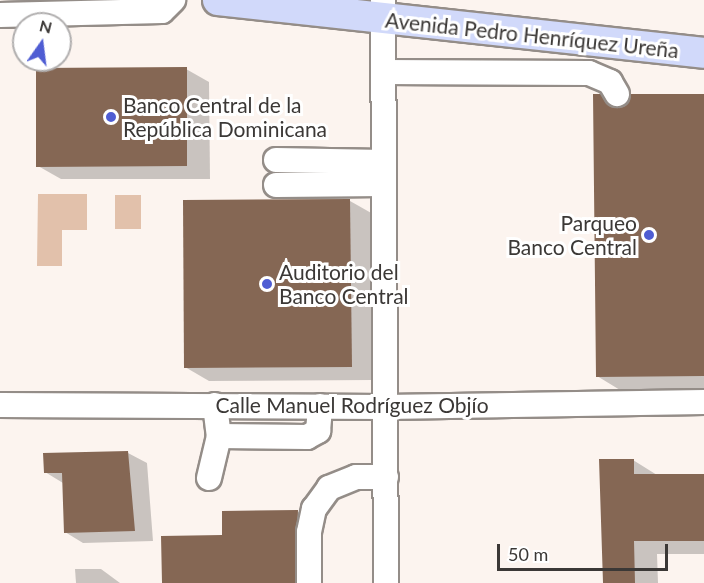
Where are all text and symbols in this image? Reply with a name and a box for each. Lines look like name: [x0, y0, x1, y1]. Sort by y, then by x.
street label: Avenida Pedro Henríquez Ureña: [384, 7, 680, 63]
north arrow: [12, 12, 72, 72]
text: N: [38, 15, 54, 37]
place label: Banco Central de la República Dominicana: [123, 92, 327, 142]
marker: Banco Central de la República Dominicana: [104, 110, 118, 124]
place label: Parqueo Banco Central: [507, 210, 637, 260]
marker: Parqueo Banco Central: [642, 228, 656, 242]
place label: Auditorio del Banco Central: [279, 259, 409, 309]
marker: Auditorio del Banco Central: [260, 277, 274, 291]
street label: Calle Manuel Rodríguez Objío: [215, 392, 489, 418]
scale bar: [500, 532, 671, 570]
text: 50 m: [508, 543, 548, 565]

